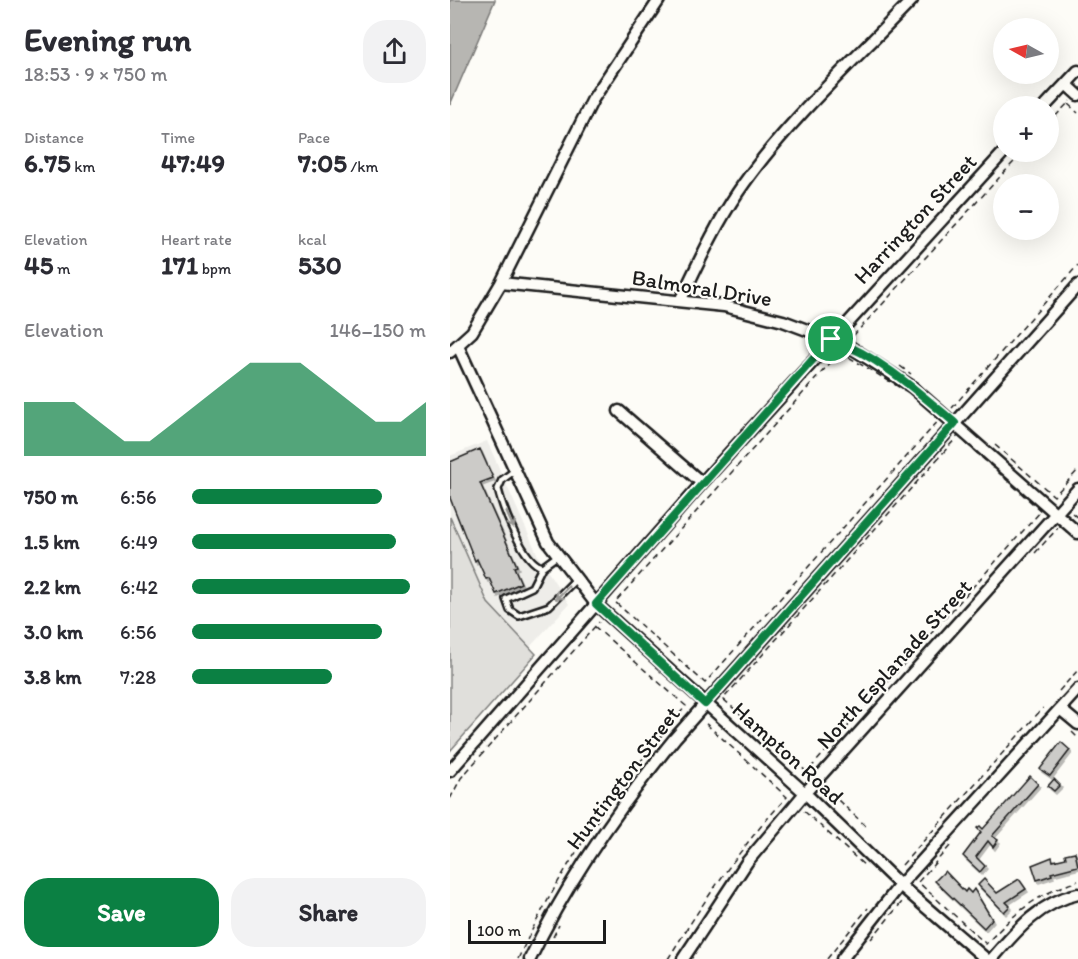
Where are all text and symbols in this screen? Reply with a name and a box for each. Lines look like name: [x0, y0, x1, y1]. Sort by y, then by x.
north arrow: [993, 18, 1059, 84]
map controls: [993, 18, 1059, 240]
text: Evening run: [24, 20, 191, 59]
button: share: [363, 20, 426, 83]
text: 18:53 · 9 × 750 m: [24, 62, 168, 86]
button: +: [993, 96, 1059, 162]
text: Distance: [24, 128, 84, 147]
text: Time: [161, 128, 195, 147]
text: Pace: [298, 128, 330, 147]
text: 6.75: [24, 147, 71, 179]
text: 47:49: [161, 147, 225, 179]
text: 7:05: [298, 147, 347, 179]
street label: Harrington Street: [848, 148, 982, 290]
text: km: [71, 157, 95, 176]
text: /km: [347, 157, 378, 176]
button: −: [993, 174, 1059, 240]
text: Elevation: [24, 230, 88, 249]
text: Heart rate: [161, 230, 232, 249]
text: kcal: [298, 230, 326, 249]
text: 45: [24, 249, 53, 281]
text: 171: [161, 249, 198, 281]
text: 530: [298, 249, 342, 281]
text: m: [53, 259, 70, 278]
text: bpm: [198, 259, 231, 278]
street label: Balmoral Drive: [630, 264, 774, 312]
pin: [805, 313, 856, 364]
text: Elevation: [24, 318, 103, 342]
text: 146–150 m: [330, 318, 426, 342]
icon: arrive: [814, 322, 847, 355]
text: 750 m: [24, 485, 78, 509]
text: 6:56: [120, 485, 157, 509]
one-way arrow: [505, 510, 517, 528]
text: 1.5 km: [24, 530, 80, 554]
text: 6:49: [120, 530, 158, 554]
street label: North Esplanade Street: [811, 573, 977, 755]
text: 2.2 km: [24, 575, 81, 599]
text: 6:42: [120, 575, 158, 599]
one-way arrow: [555, 586, 570, 600]
text: 3.0 km: [24, 620, 83, 644]
text: 6:56: [120, 620, 157, 644]
text: 3.8 km: [24, 665, 82, 689]
text: 7:28: [120, 665, 156, 689]
street label: Hampton Road: [727, 696, 849, 810]
street label: Huntington Street: [560, 701, 686, 855]
button: Save: [24, 878, 219, 947]
button: Share: [231, 878, 426, 947]
scale bar: [468, 917, 606, 944]
text: 100 m: [477, 921, 521, 940]

